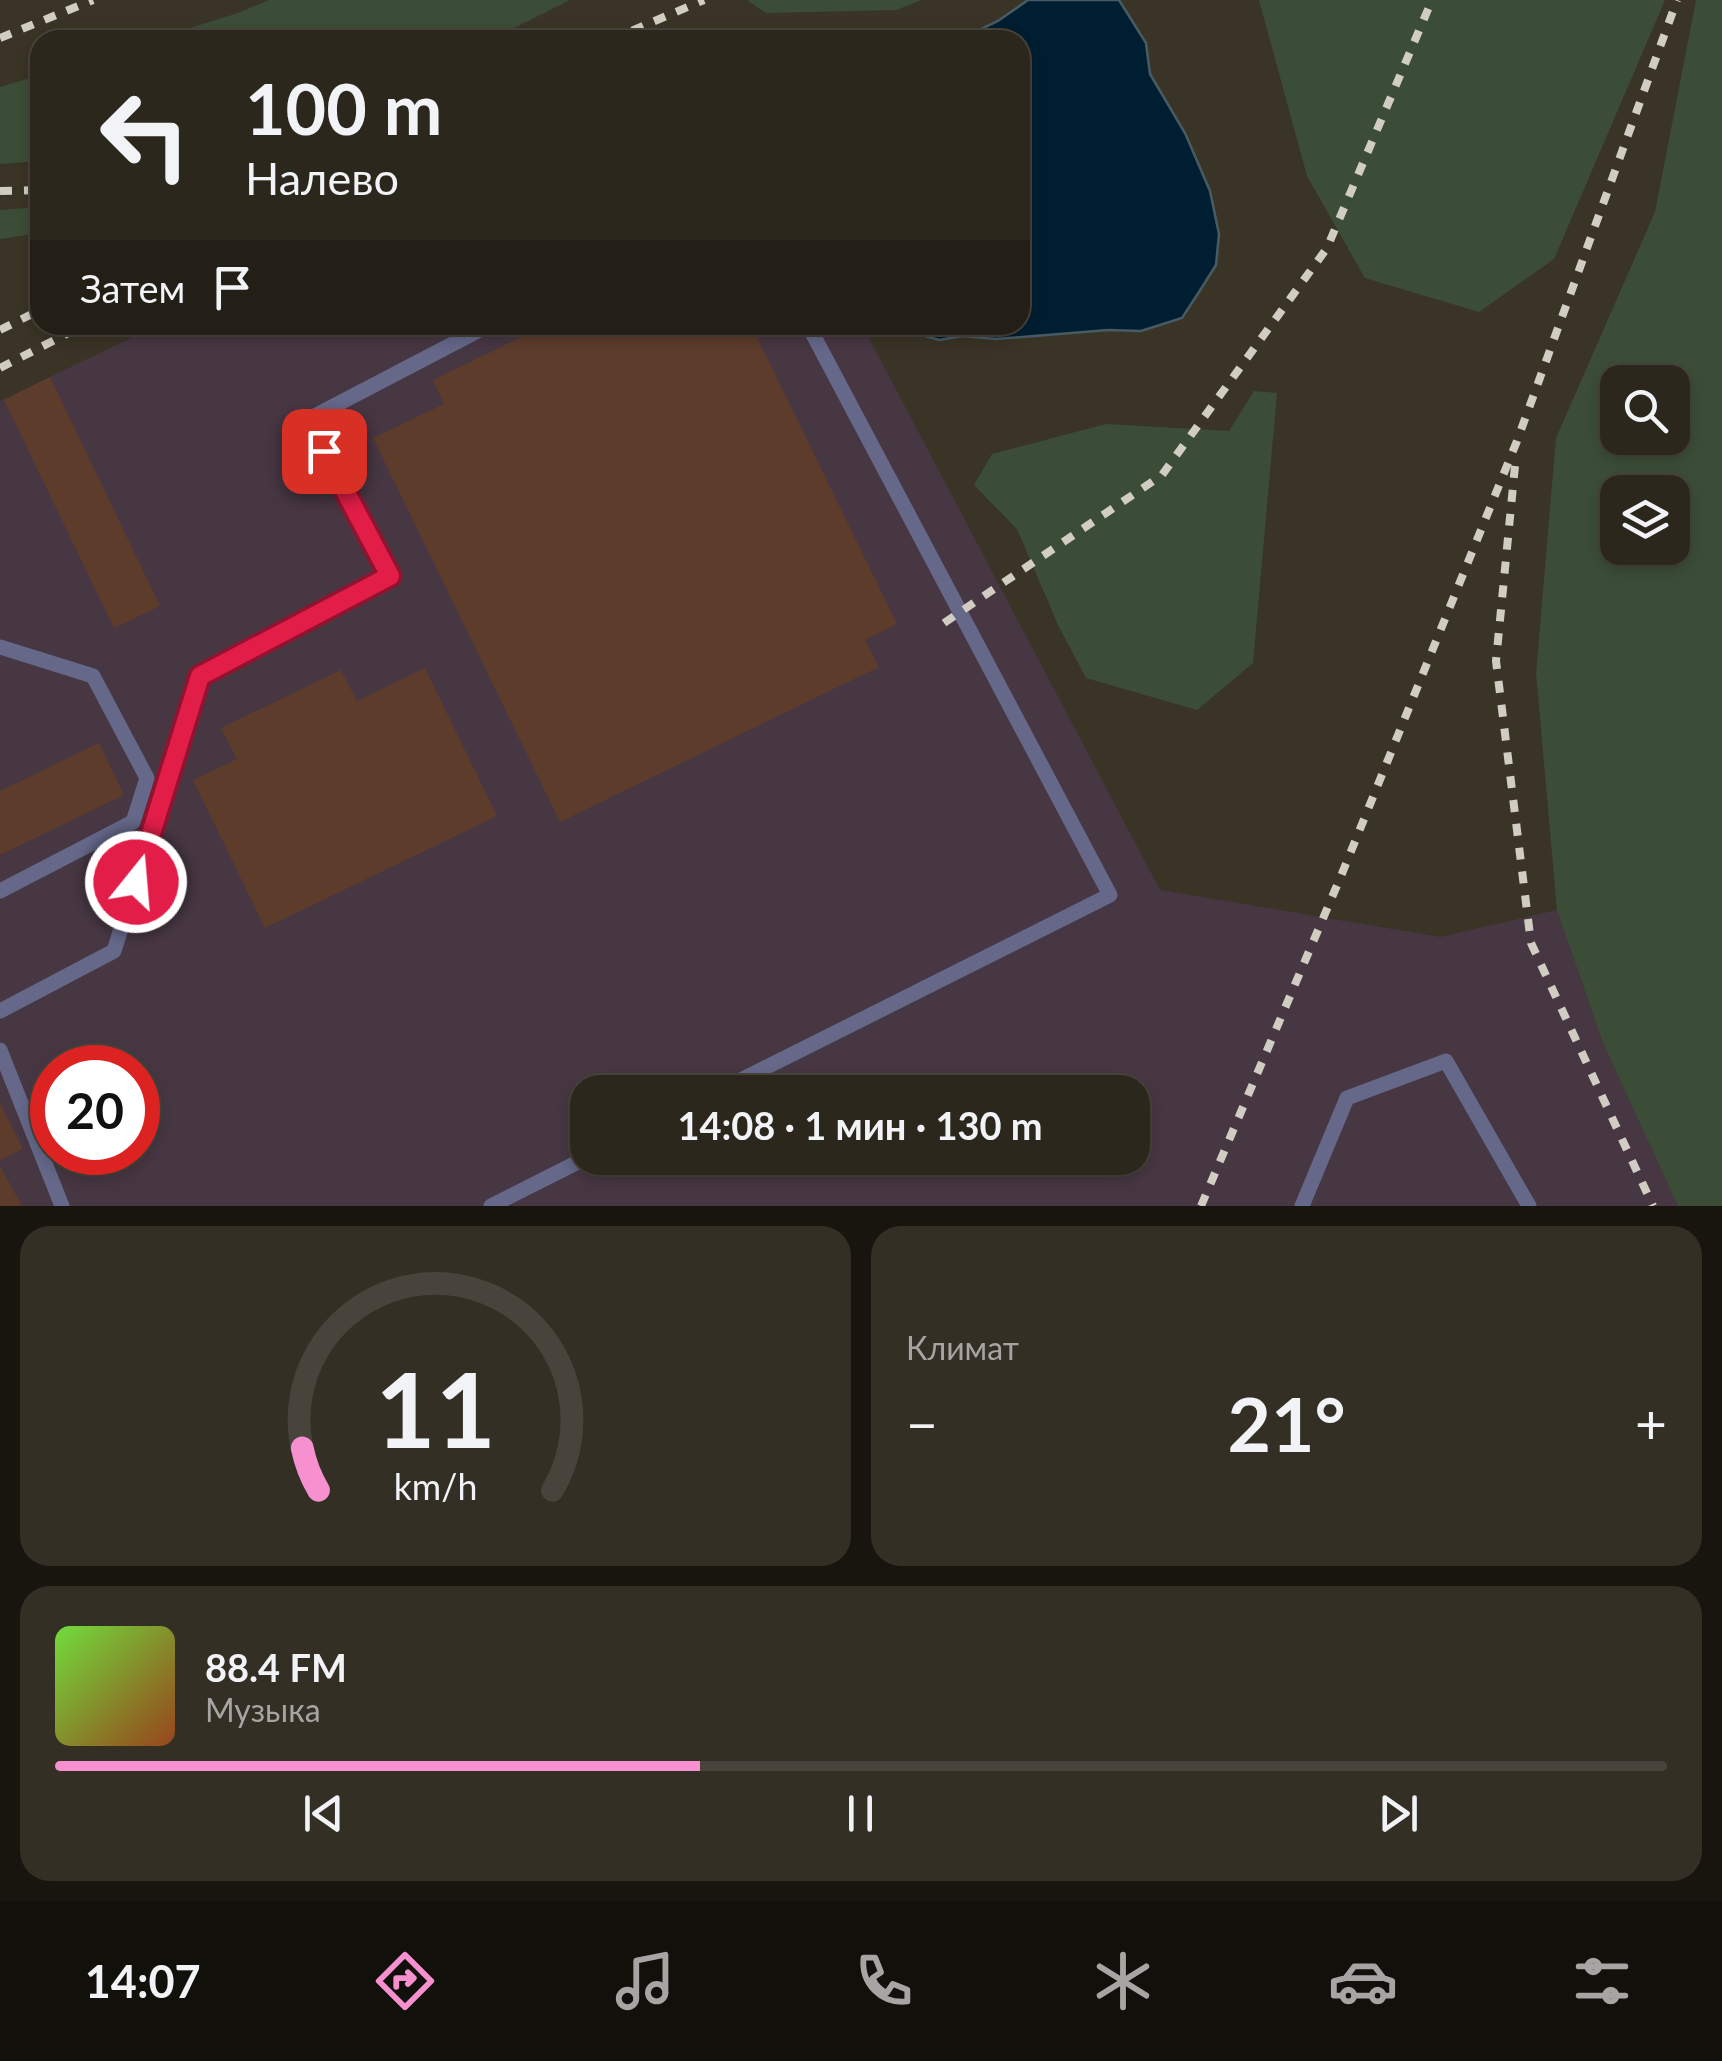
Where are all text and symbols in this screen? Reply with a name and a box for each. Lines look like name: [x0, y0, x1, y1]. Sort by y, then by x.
text: 100 m: [245, 66, 442, 150]
icon: left: [80, 70, 210, 200]
text: Налево: [245, 151, 399, 205]
icon: arrive: [205, 260, 260, 315]
text: Затем: [80, 265, 185, 311]
map controls: [1600, 365, 1690, 565]
button: search: [1600, 365, 1690, 455]
pin: [282, 409, 367, 494]
icon: arrive: [297, 424, 352, 479]
button: layers: [1600, 475, 1690, 565]
position arrow: [84, 830, 188, 934]
speed limit sign: 20: [30, 1045, 160, 1175]
text: 14:08 · 1 мин · 130 m: [677, 1102, 1043, 1148]
text: Климат: [906, 1328, 1019, 1367]
text: 11: [375, 1345, 496, 1470]
text: 21°: [1227, 1378, 1346, 1468]
text: −: [906, 1390, 938, 1456]
text: +: [1635, 1390, 1667, 1456]
text: km/h: [394, 1465, 477, 1508]
text: 88.4 FM: [205, 1644, 347, 1690]
text: Музыка: [205, 1690, 321, 1729]
icon: previous: [296, 1786, 351, 1841]
icon: pause: [833, 1786, 888, 1841]
icon: next: [1371, 1786, 1426, 1841]
icon: directions: [370, 1946, 440, 2016]
icon: music: [610, 1946, 680, 2016]
icon: phone: [849, 1946, 919, 2016]
icon: climate: [1088, 1946, 1158, 2016]
icon: car: [1328, 1946, 1398, 2016]
icon: filters: [1567, 1946, 1637, 2016]
text: 14:07: [85, 1954, 201, 2008]

